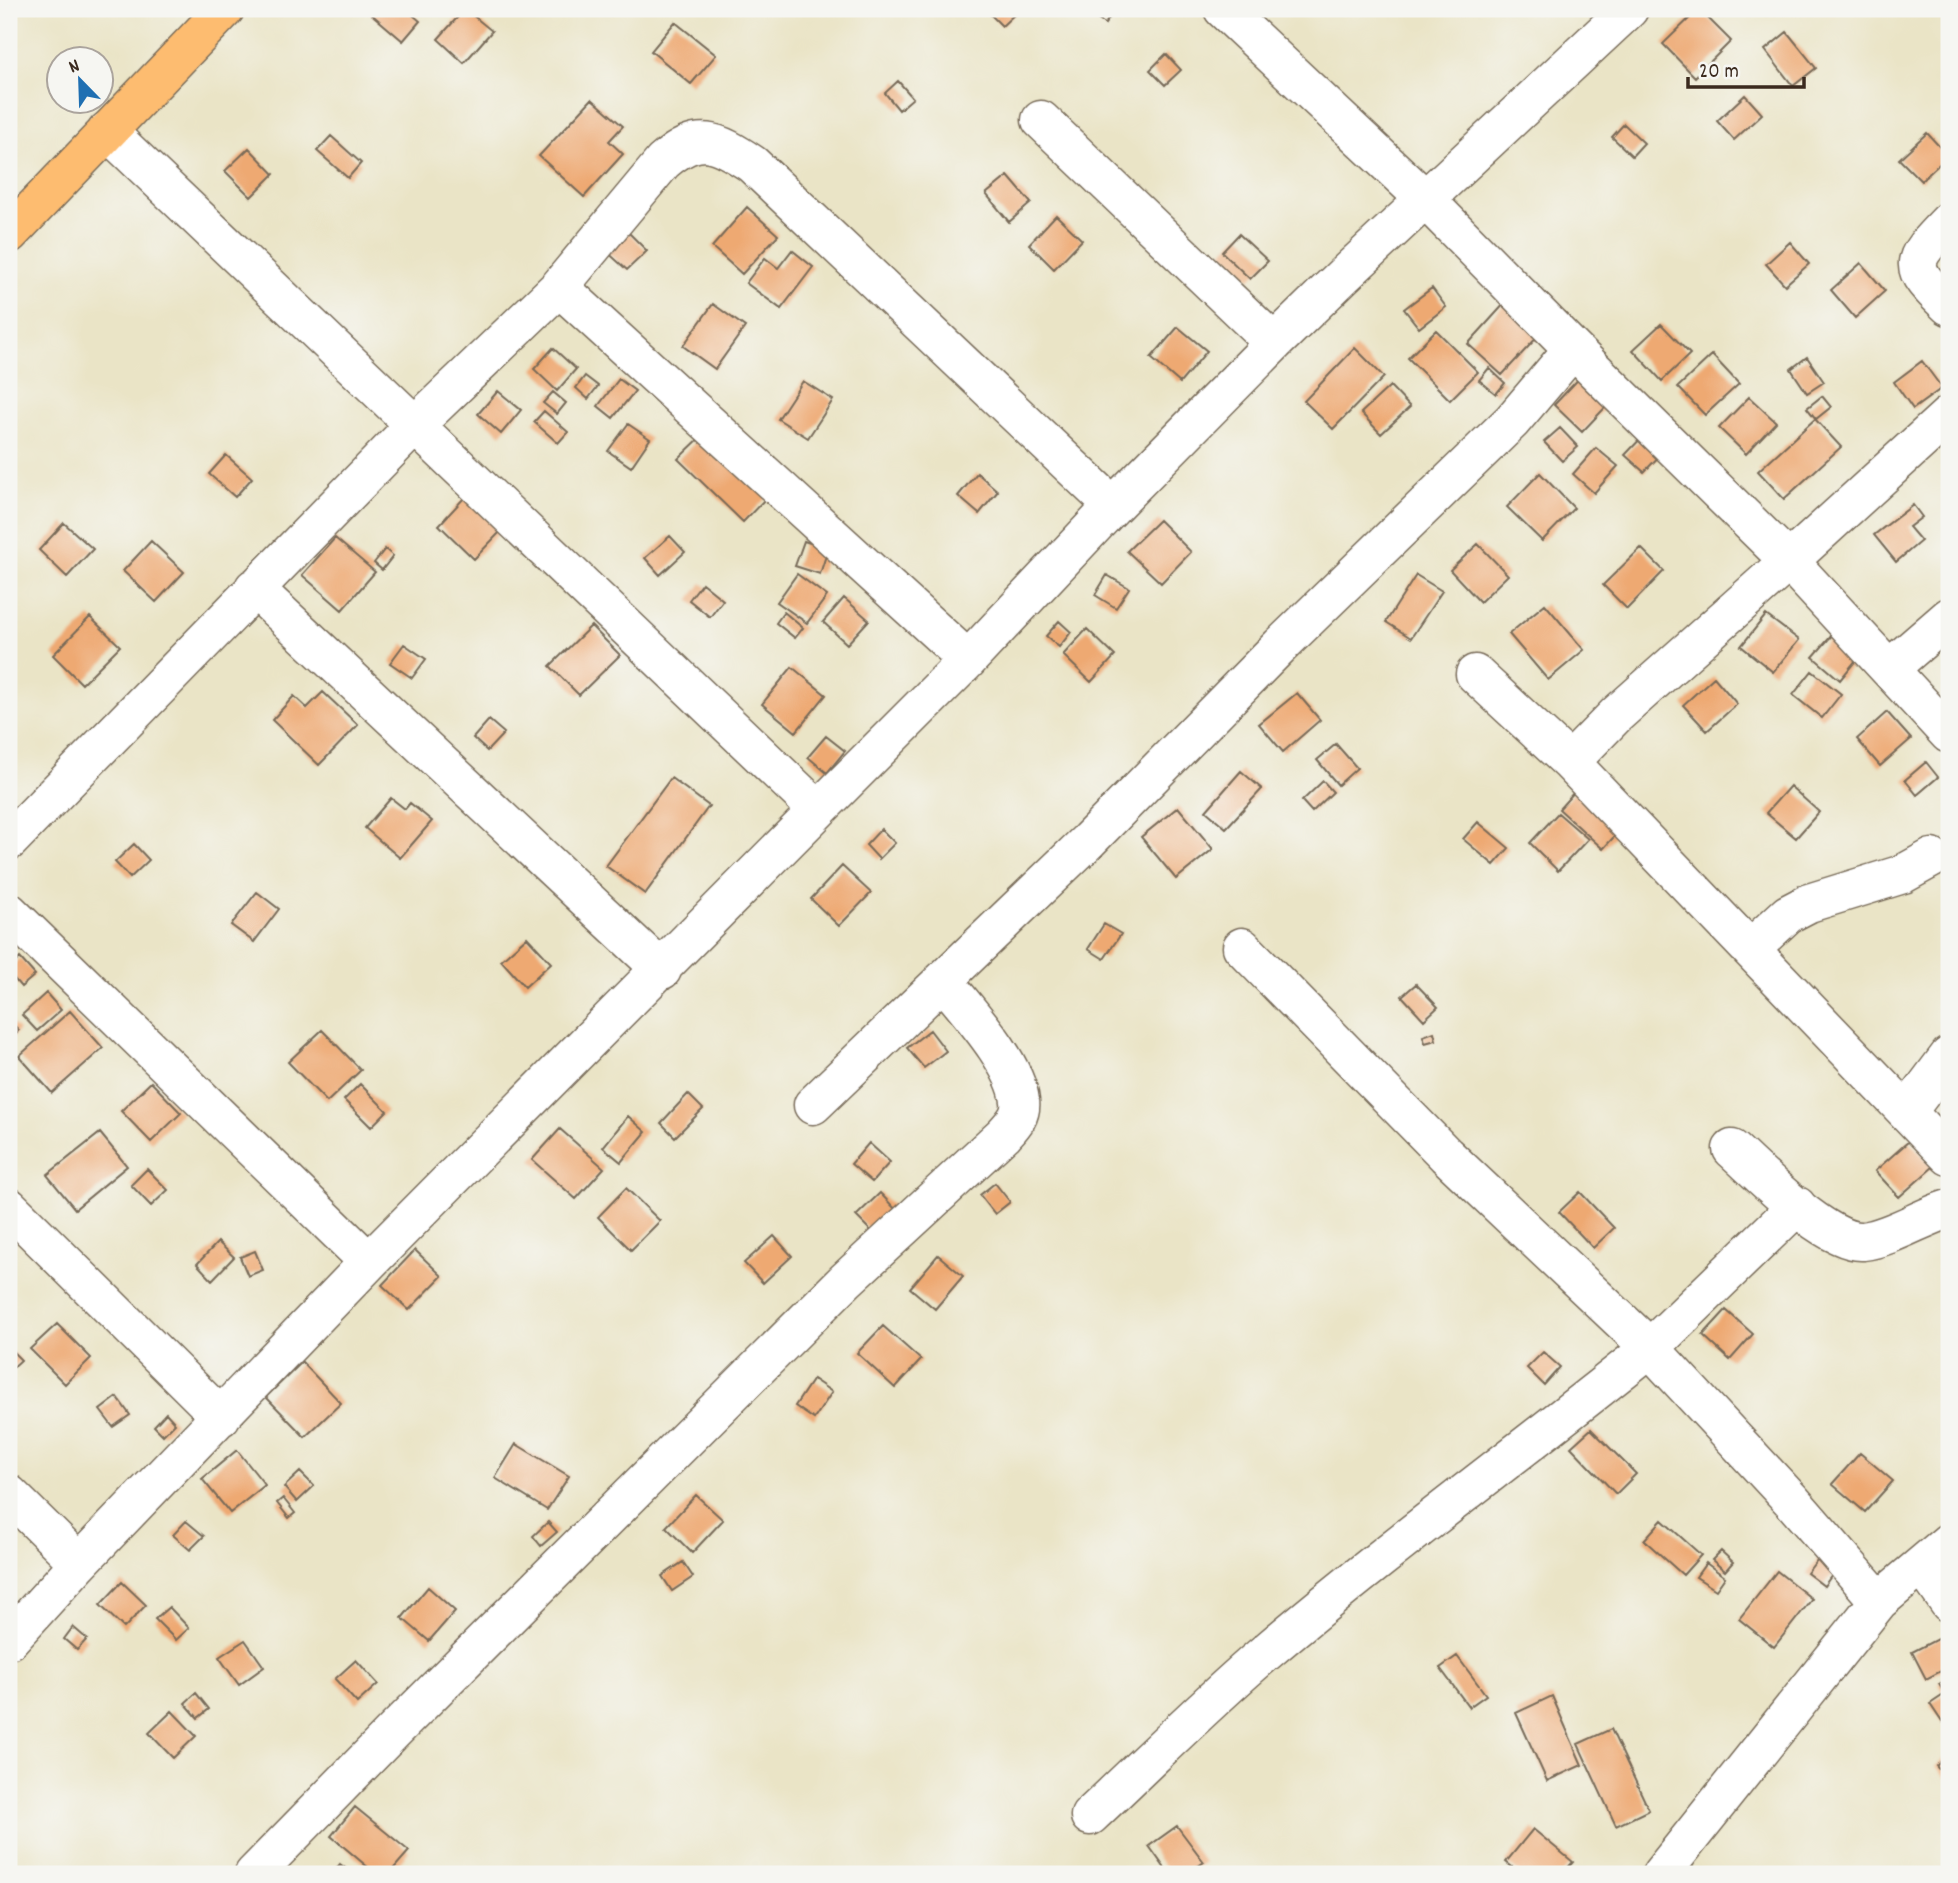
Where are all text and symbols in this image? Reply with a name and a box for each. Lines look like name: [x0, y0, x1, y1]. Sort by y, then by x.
north arrow: [46, 46, 116, 116]
scale bar: [1688, 46, 1804, 90]
text: N: [65, 53, 84, 82]
text: 20 m: [1699, 58, 1739, 88]

